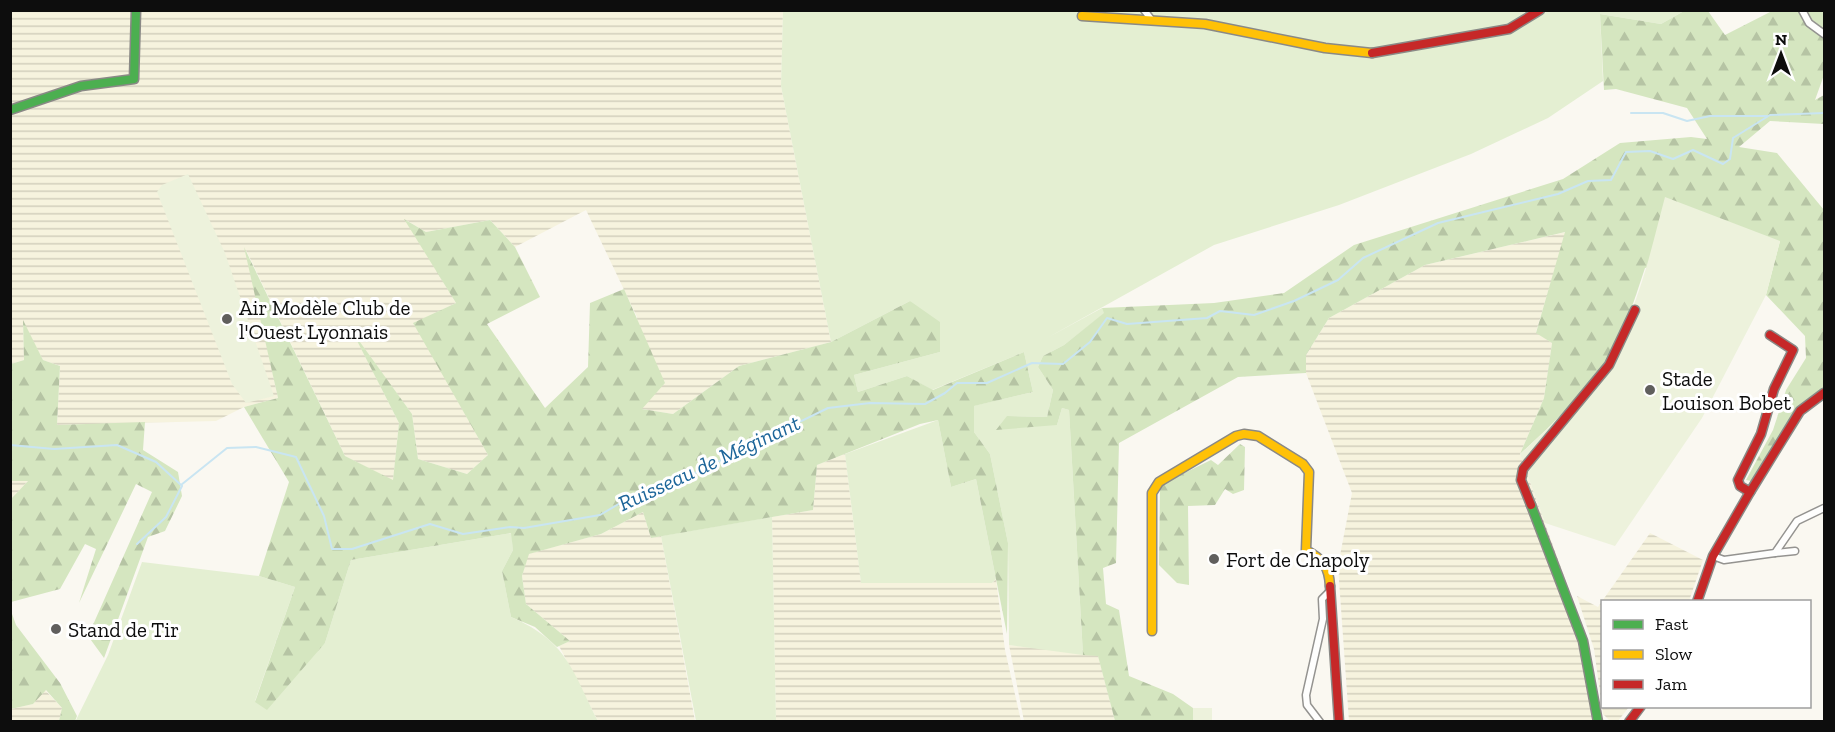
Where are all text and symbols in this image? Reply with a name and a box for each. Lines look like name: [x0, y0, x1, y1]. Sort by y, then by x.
north arrow: [1751, 24, 1811, 84]
text: N: [1775, 30, 1787, 49]
place label: Air Modèle Club de l'Ouest Lyonnais: [239, 295, 411, 344]
marker: Air Modèle Club de l'Ouest Lyonnais: [220, 312, 234, 326]
place label: Stade Louison Bobet: [1662, 366, 1791, 415]
marker: Stade Louison Bobet: [1643, 383, 1657, 397]
water label: Ruisseau de Méginant: [614, 409, 805, 517]
place label: Fort de Chapoly: [1226, 547, 1370, 572]
marker: Fort de Chapoly: [1207, 552, 1221, 566]
legend: [1601, 600, 1811, 708]
text: Fast: [1655, 613, 1688, 635]
place label: Stand de Tir: [68, 617, 179, 642]
marker: Stand de Tir: [49, 622, 63, 636]
text: Slow: [1655, 643, 1692, 665]
text: Jam: [1655, 673, 1687, 695]

